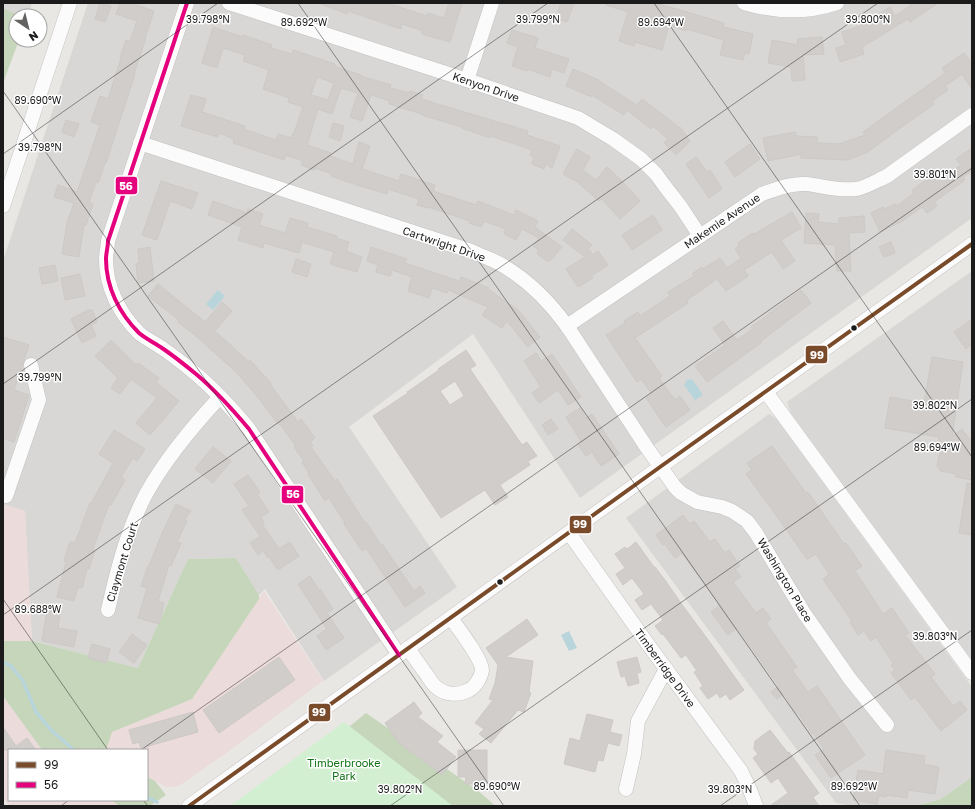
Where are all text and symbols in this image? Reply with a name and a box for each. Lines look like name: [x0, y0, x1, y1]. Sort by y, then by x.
north arrow: [8, 8, 48, 48]
text: 39.798°N: [186, 13, 230, 25]
text: 39.799°N: [516, 13, 560, 25]
text: 39.800°N: [846, 13, 890, 25]
text: 89.692°W: [281, 16, 328, 28]
text: 89.694°W: [638, 16, 685, 28]
text: N: [27, 29, 41, 44]
street label: Kenyon Drive: [451, 69, 521, 104]
text: 89.690°W: [15, 94, 62, 106]
text: 39.798°N: [18, 141, 62, 153]
text: 39.801°N: [914, 168, 956, 180]
line badge: 56: [115, 176, 138, 195]
text: 56: [119, 179, 133, 192]
street label: Makemie Avenue: [681, 190, 762, 251]
street label: Cartwright Drive: [401, 223, 487, 264]
unlabelled marker: [849, 323, 859, 333]
line badge: 99: [805, 345, 828, 364]
text: 99: [810, 348, 824, 361]
text: 39.799°N: [18, 371, 62, 383]
text: 39.802°N: [913, 399, 957, 411]
text: 89.694°W: [914, 441, 961, 453]
line badge: 56: [281, 485, 304, 504]
text: 56: [286, 487, 300, 500]
line badge: 99: [569, 515, 592, 534]
text: 99: [573, 517, 587, 530]
street label: Claymont Court: [103, 520, 140, 603]
street label: Washington Place: [755, 536, 816, 624]
unlabelled marker: [495, 577, 505, 587]
text: 89.688°W: [15, 603, 62, 615]
street label: Timberridge Drive: [632, 626, 698, 710]
text: 39.803°N: [913, 630, 957, 642]
line badge: 99: [308, 703, 331, 722]
text: 99: [312, 705, 326, 718]
legend: [8, 749, 148, 801]
park label: Timberbrooke Park: [307, 756, 381, 782]
text: 99: [44, 757, 59, 772]
text: 56: [44, 777, 58, 792]
text: 89.690°W: [474, 780, 521, 792]
text: 89.692°W: [831, 780, 878, 792]
text: 39.802°N: [378, 783, 422, 795]
text: 39.803°N: [708, 783, 752, 795]

